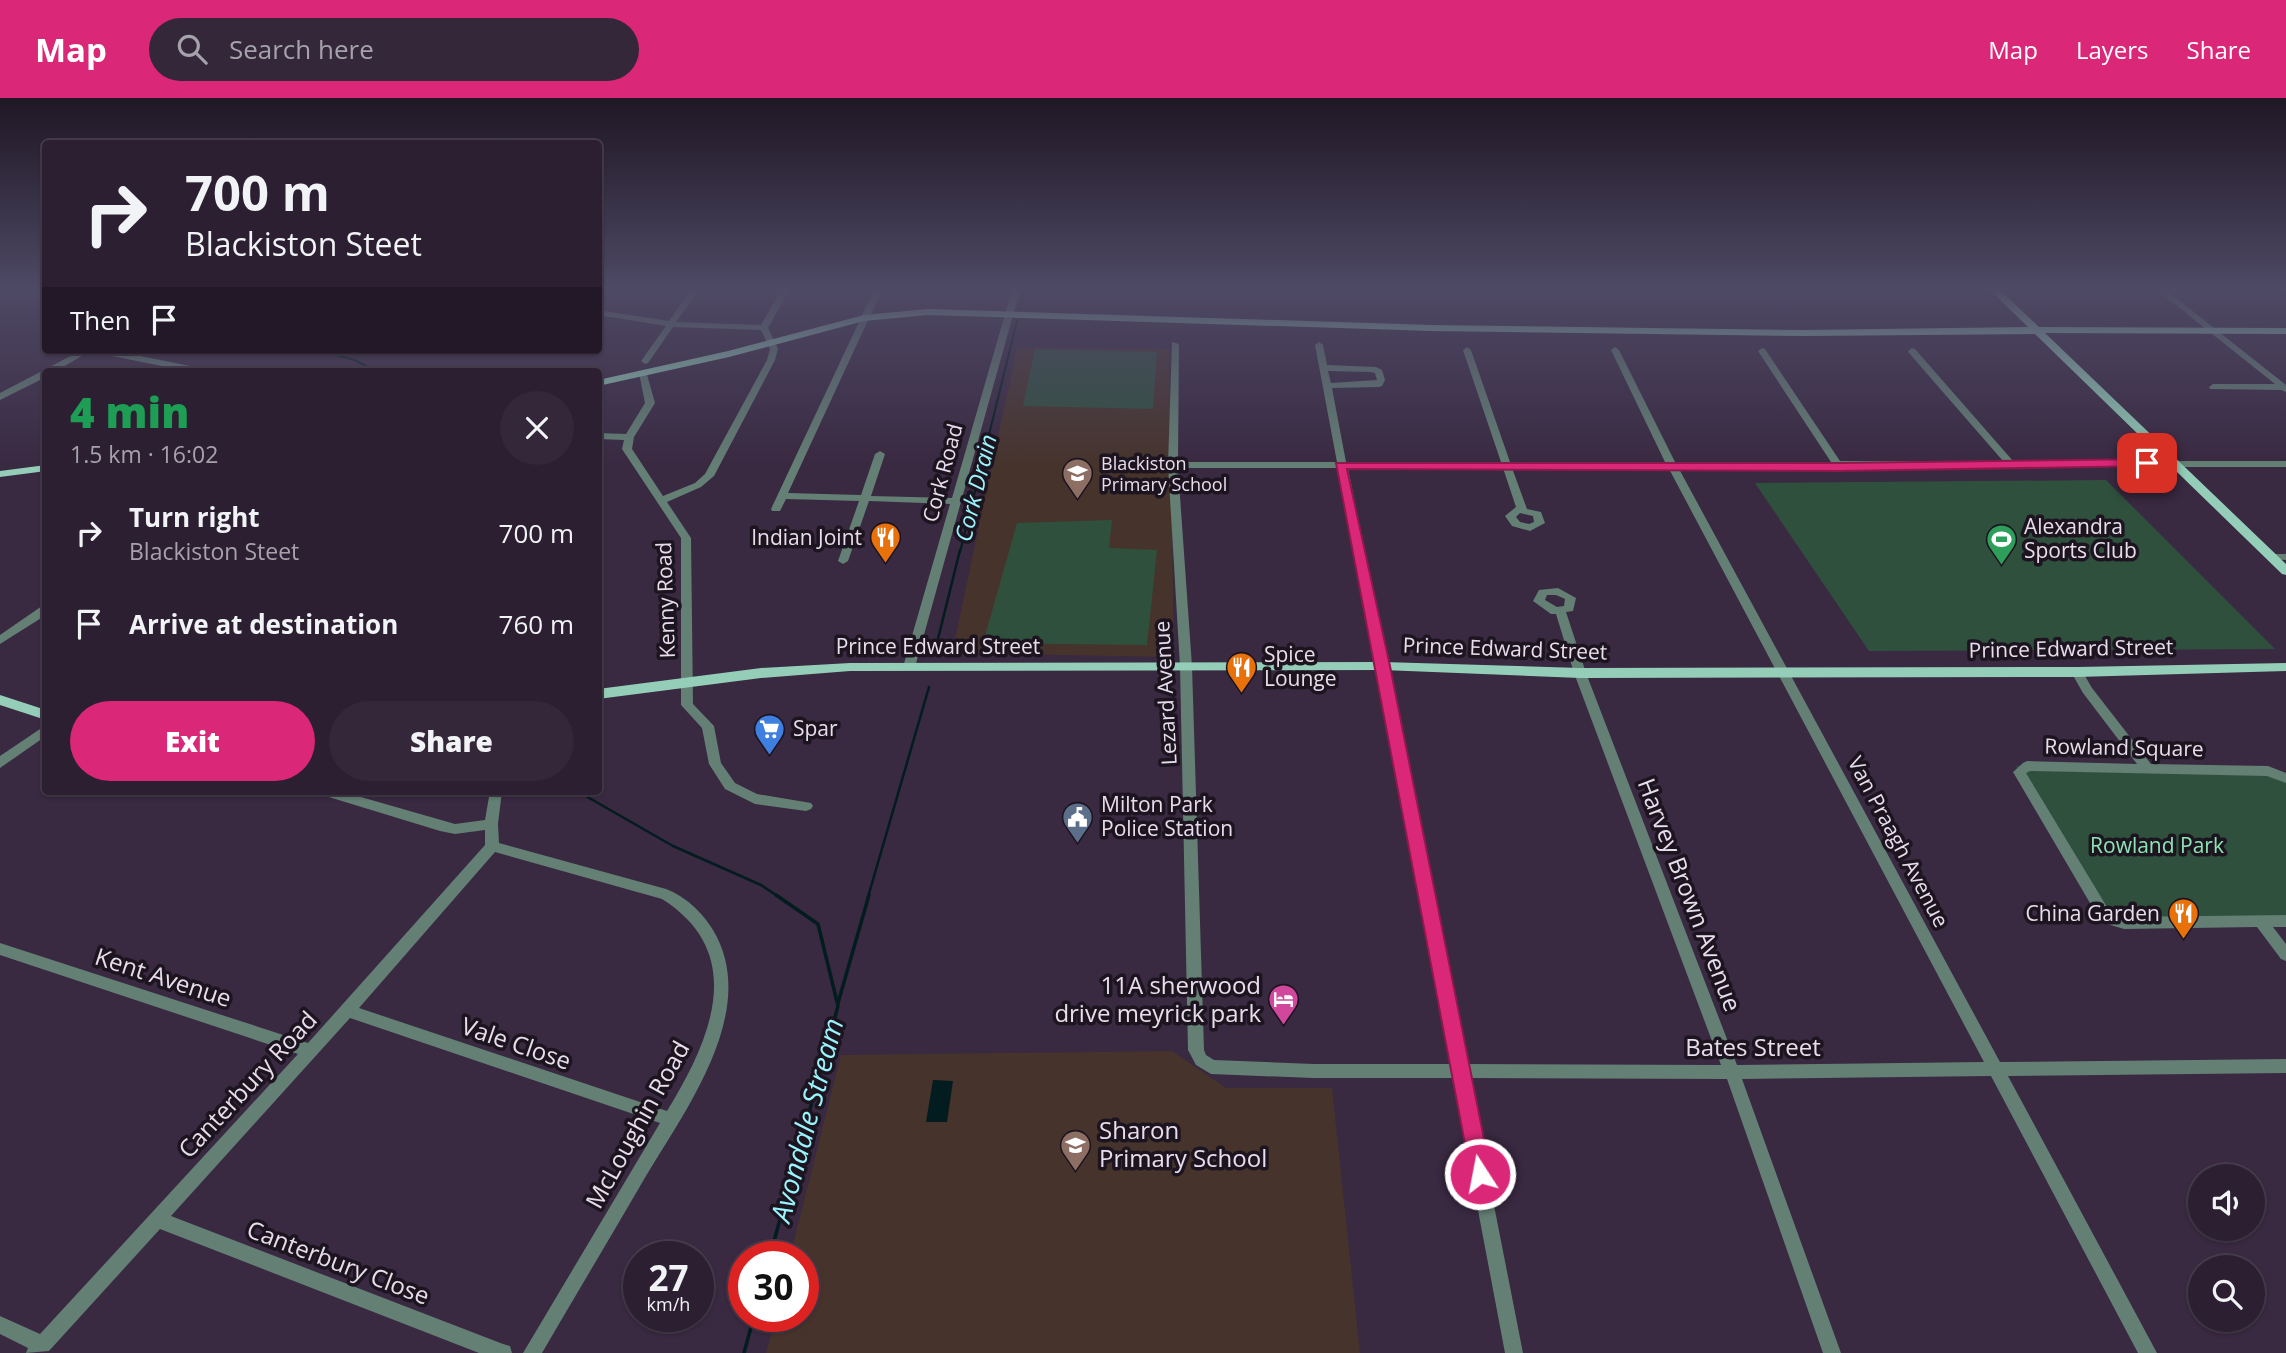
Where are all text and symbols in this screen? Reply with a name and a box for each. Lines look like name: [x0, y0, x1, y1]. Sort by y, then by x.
search box: [149, 18, 639, 81]
text: Map: [35, 27, 107, 72]
icon: search: [173, 30, 211, 68]
text: Search here: [229, 31, 374, 67]
text: Map: [1988, 33, 2038, 66]
text: Layers: [2076, 33, 2149, 66]
text: Share: [2187, 33, 2251, 66]
text: 700 m: [185, 159, 330, 225]
icon: right: [70, 168, 161, 259]
text: Blackiston Steet: [185, 222, 422, 265]
icon: arrive: [145, 301, 183, 339]
text: Then: [70, 302, 131, 338]
text: 4 min: [70, 383, 189, 440]
button: close: [500, 391, 574, 465]
street label: Cork Road: [915, 420, 969, 525]
water label: Cork Drain: [946, 431, 1004, 545]
pin: [2117, 433, 2177, 493]
text: 1.5 km · 16:02: [70, 438, 218, 470]
icon: arrive: [2128, 444, 2166, 482]
place label: Blackiston Primary School: [1101, 451, 1227, 496]
school or university icon: Blackiston Primary School: [1061, 457, 1095, 501]
text: Turn right: [129, 499, 260, 535]
place label: Alexandra Sports Club: [2024, 512, 2137, 564]
icon: right: [70, 514, 108, 552]
text: 700 m: [499, 515, 574, 551]
restaurant icon: Indian Joint: [868, 521, 902, 565]
sports icon: Alexandra Sports Club: [1984, 522, 2018, 566]
place label: Indian Joint: [751, 523, 862, 551]
text: Blackiston Steet: [129, 535, 299, 567]
street label: Kenny Road: [649, 541, 681, 659]
icon: arrive: [70, 605, 108, 643]
text: Arrive at destination: [129, 606, 398, 642]
text: 760 m: [499, 606, 574, 642]
street label: Lezard Avenue: [1147, 620, 1183, 766]
street label: Prince Edward Street: [1402, 630, 1608, 666]
street label: Prince Edward Street: [836, 632, 1040, 660]
street label: Prince Edward Street: [1968, 632, 2174, 664]
place label: Spice Lounge: [1264, 640, 1337, 692]
restaurant icon: Spice Lounge: [1224, 650, 1258, 694]
button: Exit: [70, 701, 315, 781]
button: Share: [329, 701, 574, 781]
supermarket icon: Spar: [753, 712, 787, 756]
place label: Spar: [793, 714, 838, 742]
street label: Rowland Square: [2044, 732, 2204, 762]
street label: Van Praagh Avenue: [1842, 751, 1956, 932]
street label: Harvey Brown Avenue: [1631, 773, 1750, 1016]
place label: Milton Park Police Station: [1101, 790, 1233, 842]
public building icon: Milton Park Police Station: [1061, 800, 1095, 844]
park label: Rowland Park: [2090, 831, 2224, 859]
restaurant icon: China Garden: [2166, 897, 2200, 941]
place label: China Garden: [2026, 899, 2160, 927]
street label: Kent Avenue: [91, 939, 236, 1014]
place label: 11A sherwood drive meyrick park: [1054, 968, 1261, 1029]
hotel icon: 11A sherwood drive meyrick park: [1267, 983, 1301, 1027]
street label: Canterbury Road: [170, 1003, 324, 1165]
street label: Vale Close: [457, 1008, 576, 1077]
water label: Avondale Stream: [760, 1014, 851, 1228]
street label: Bates Street: [1685, 1030, 1821, 1063]
street label: McLoughin Road: [577, 1035, 696, 1214]
place label: Sharon Primary School: [1099, 1113, 1267, 1174]
school or university icon: Sharon Primary School: [1059, 1128, 1093, 1172]
position arrow: [1443, 1137, 1517, 1211]
map controls: [2188, 1164, 2265, 1332]
button: sound: [2188, 1164, 2265, 1241]
street label: Canterbury Close: [243, 1212, 435, 1312]
speed limit sign: 30: [728, 1241, 819, 1332]
text: 27: [648, 1254, 689, 1301]
button: search: [2188, 1255, 2265, 1332]
text: km/h: [647, 1292, 690, 1316]

